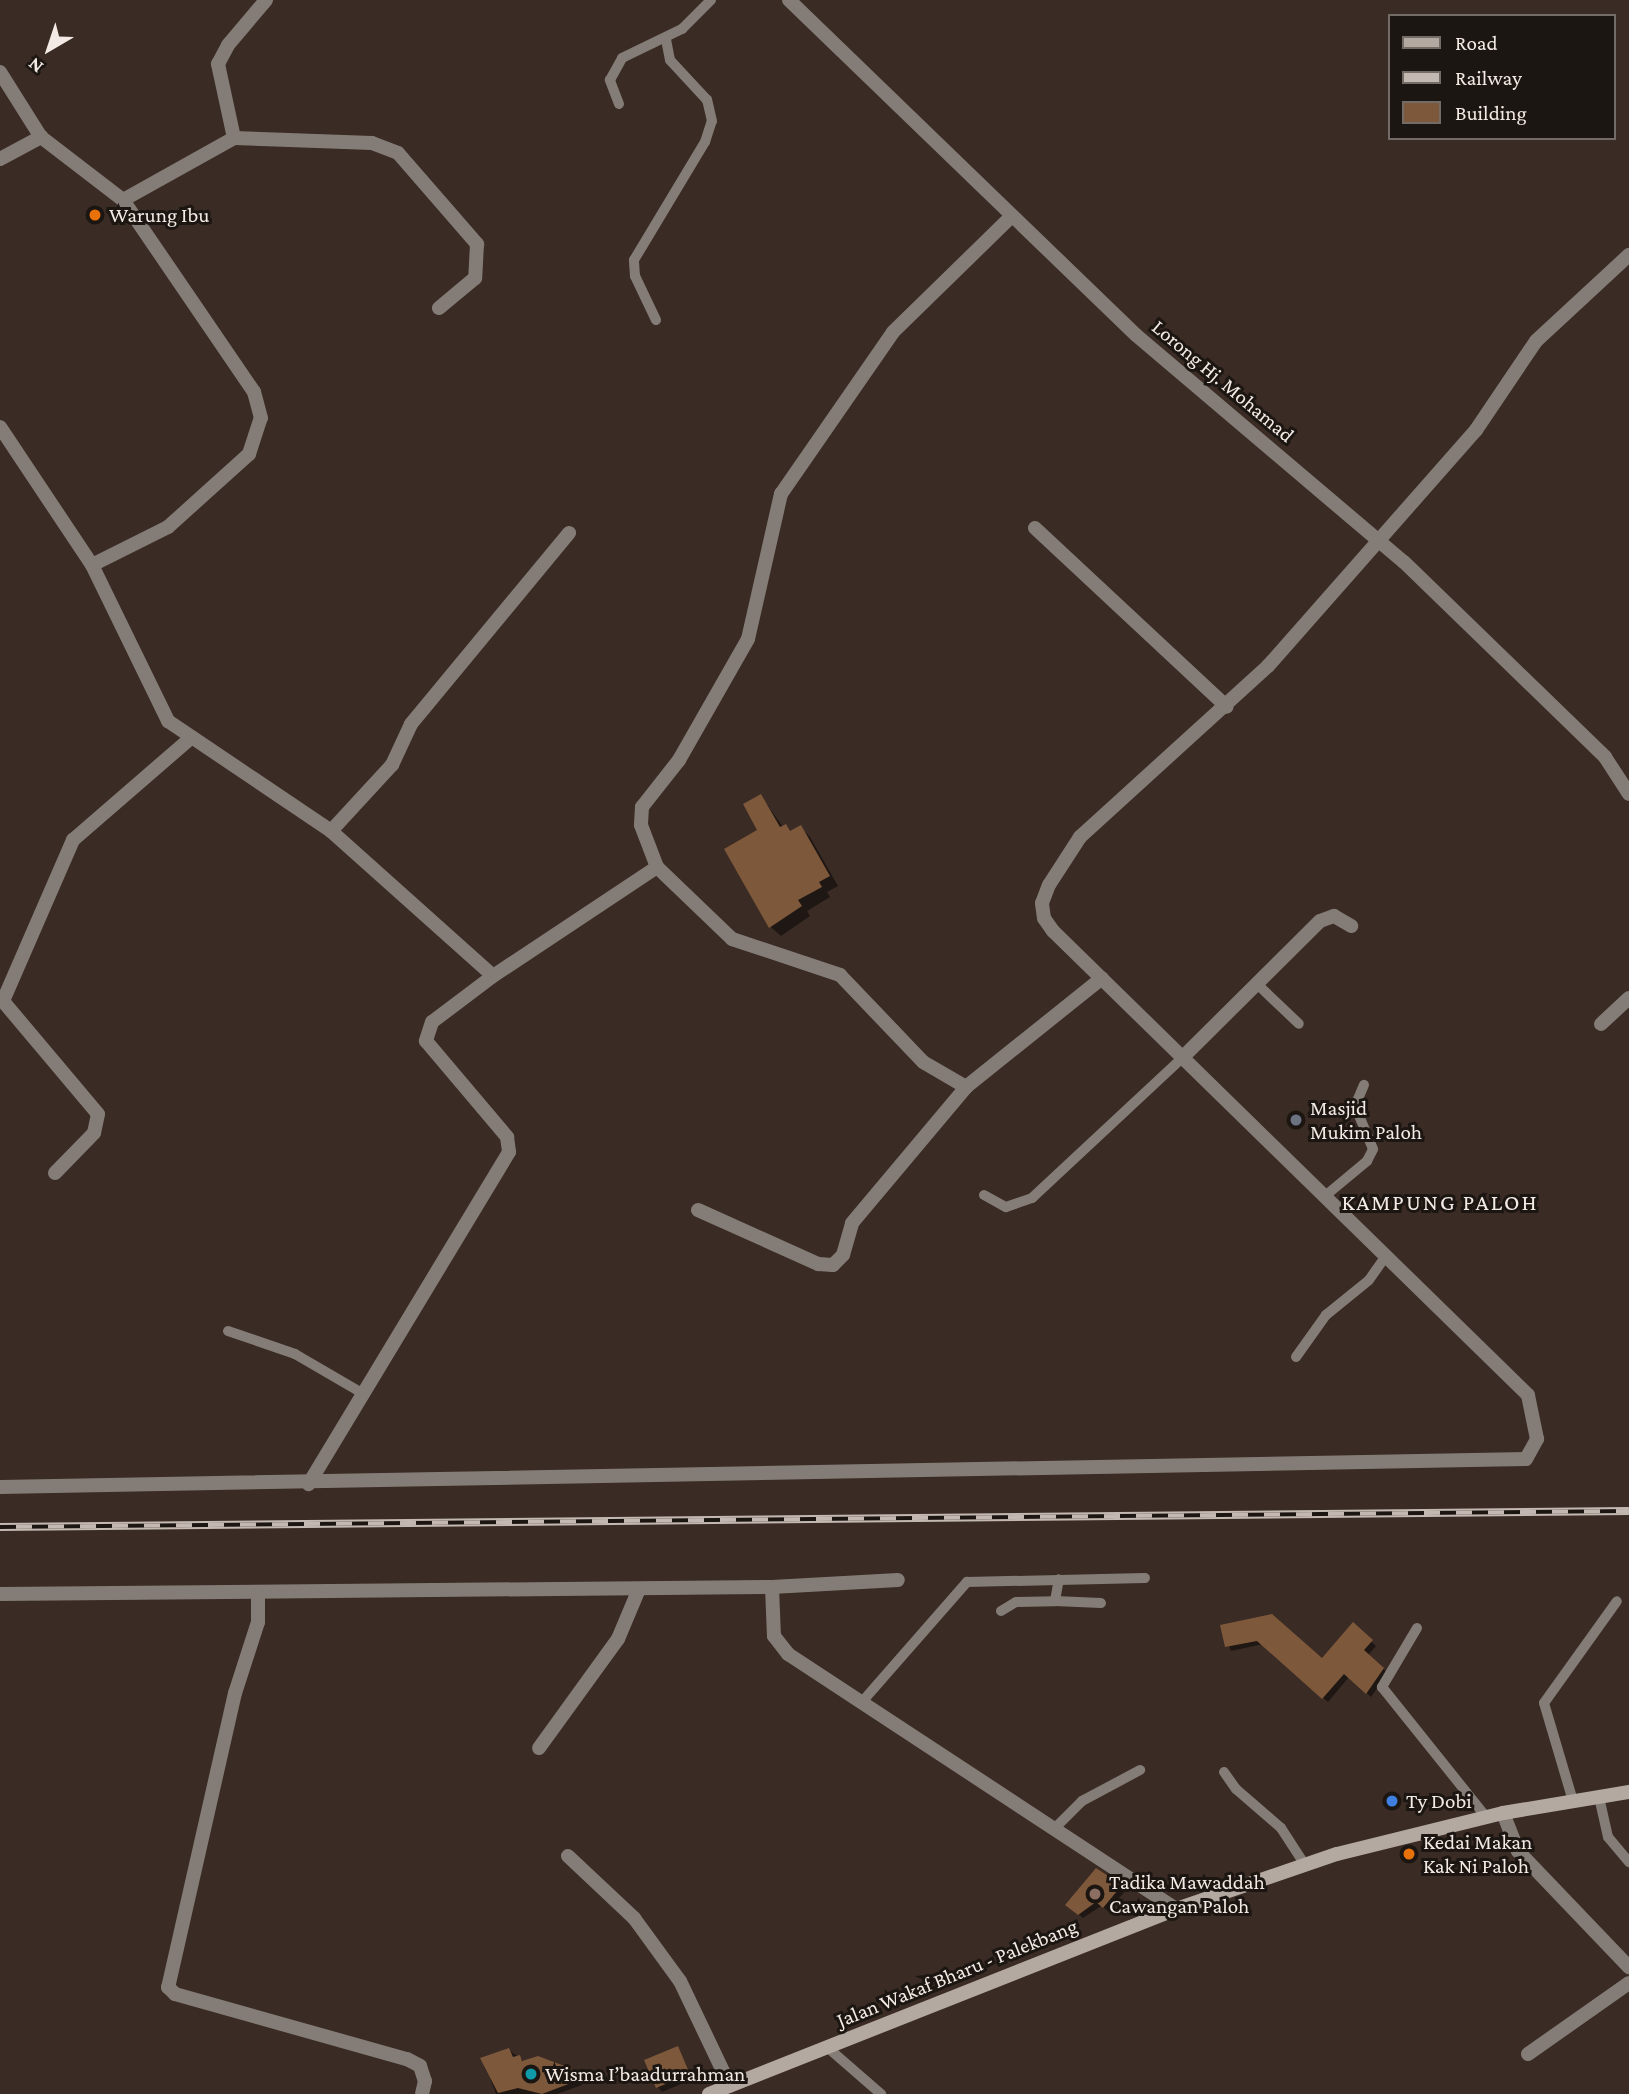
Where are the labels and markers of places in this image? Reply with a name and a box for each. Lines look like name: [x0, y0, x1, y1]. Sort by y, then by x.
place label: Warung Ibu: [109, 202, 209, 228]
marker: Warung Ibu: [87, 207, 103, 223]
place label: Masjid Mukim Paloh: [1310, 1095, 1422, 1145]
marker: Masjid Mukim Paloh: [1288, 1112, 1304, 1128]
place label: Ty Dobi: [1406, 1788, 1472, 1814]
marker: Ty Dobi: [1384, 1793, 1400, 1809]
place label: Kedai Makan Kak Ni Paloh: [1423, 1829, 1532, 1879]
marker: Kedai Makan Kak Ni Paloh: [1401, 1846, 1417, 1862]
place label: Tadika Mawaddah Cawangan Paloh: [1109, 1869, 1265, 1919]
marker: Tadika Mawaddah Cawangan Paloh: [1087, 1886, 1103, 1902]
place label: Wisma I’baadurrahman: [545, 2061, 745, 2087]
marker: Wisma I’baadurrahman: [523, 2066, 539, 2082]

